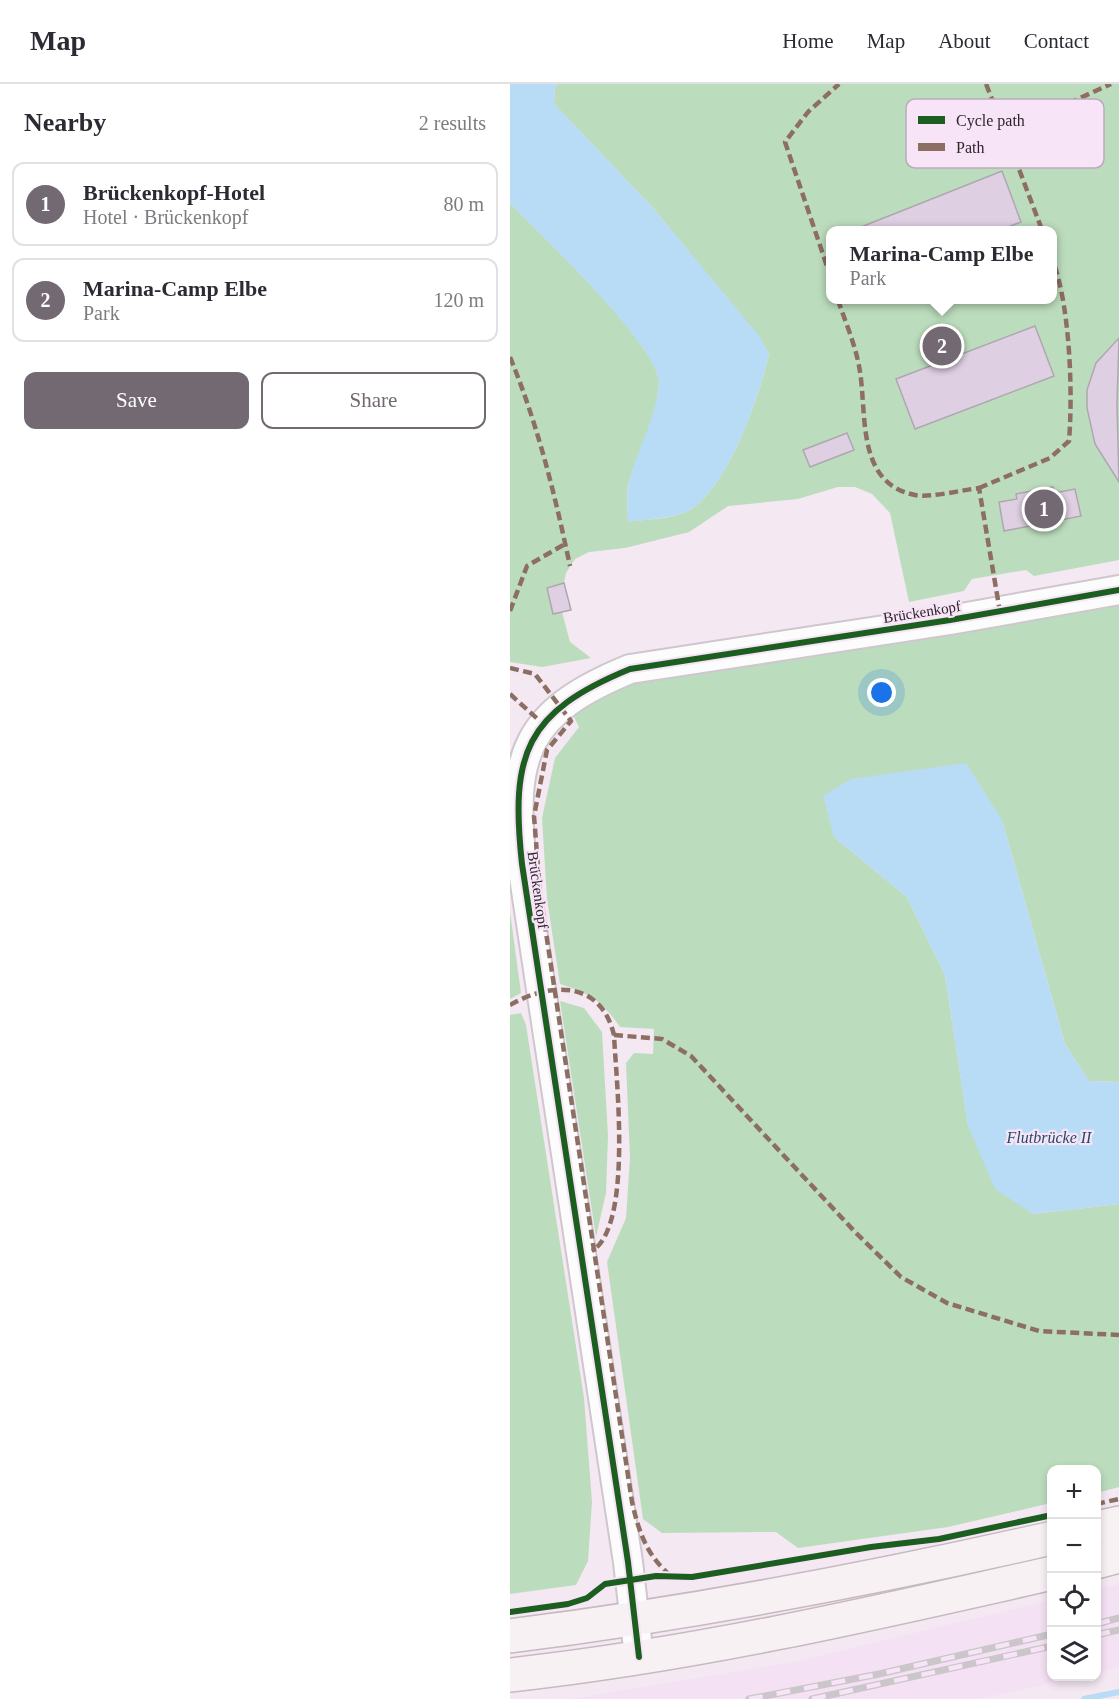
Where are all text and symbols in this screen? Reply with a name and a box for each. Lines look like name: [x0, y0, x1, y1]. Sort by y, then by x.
text: Map: [30, 25, 86, 56]
text: Home: [782, 29, 834, 53]
text: Map: [867, 29, 905, 53]
text: About: [938, 29, 991, 53]
text: Contact: [1024, 29, 1089, 53]
legend: [906, 99, 1104, 168]
text: Nearby: [24, 108, 106, 137]
text: 2 results: [419, 112, 486, 134]
text: Cycle path: [956, 112, 1025, 130]
text: Path: [956, 139, 984, 156]
text: Brückenkopf-Hotel: [83, 180, 265, 205]
text: 1: [41, 193, 51, 215]
text: 80 m: [443, 193, 484, 215]
text: Hotel · Brückenkopf: [83, 206, 249, 228]
popup: [826, 226, 1057, 304]
text: Marina-Camp Elbe: [850, 241, 1033, 266]
text: Park: [850, 267, 886, 289]
text: Marina-Camp Elbe: [83, 276, 267, 301]
text: 2: [41, 289, 51, 311]
text: 120 m: [433, 289, 484, 311]
text: Park: [83, 302, 120, 324]
pin: 2: [922, 324, 962, 368]
button: Save: [24, 372, 249, 429]
button: Share: [261, 372, 486, 429]
pin: 1: [1024, 486, 1064, 532]
street label: Brückenkopf: [882, 598, 962, 626]
your location: [867, 678, 896, 707]
street label: Brückenkopf: [525, 850, 551, 930]
water label: Flutbrücke II: [1006, 1129, 1092, 1146]
map controls: [1047, 1465, 1101, 1681]
button: +: [1047, 1465, 1101, 1519]
button: −: [1047, 1519, 1101, 1573]
button: locate: [1047, 1573, 1101, 1627]
button: layers: [1047, 1627, 1101, 1681]

